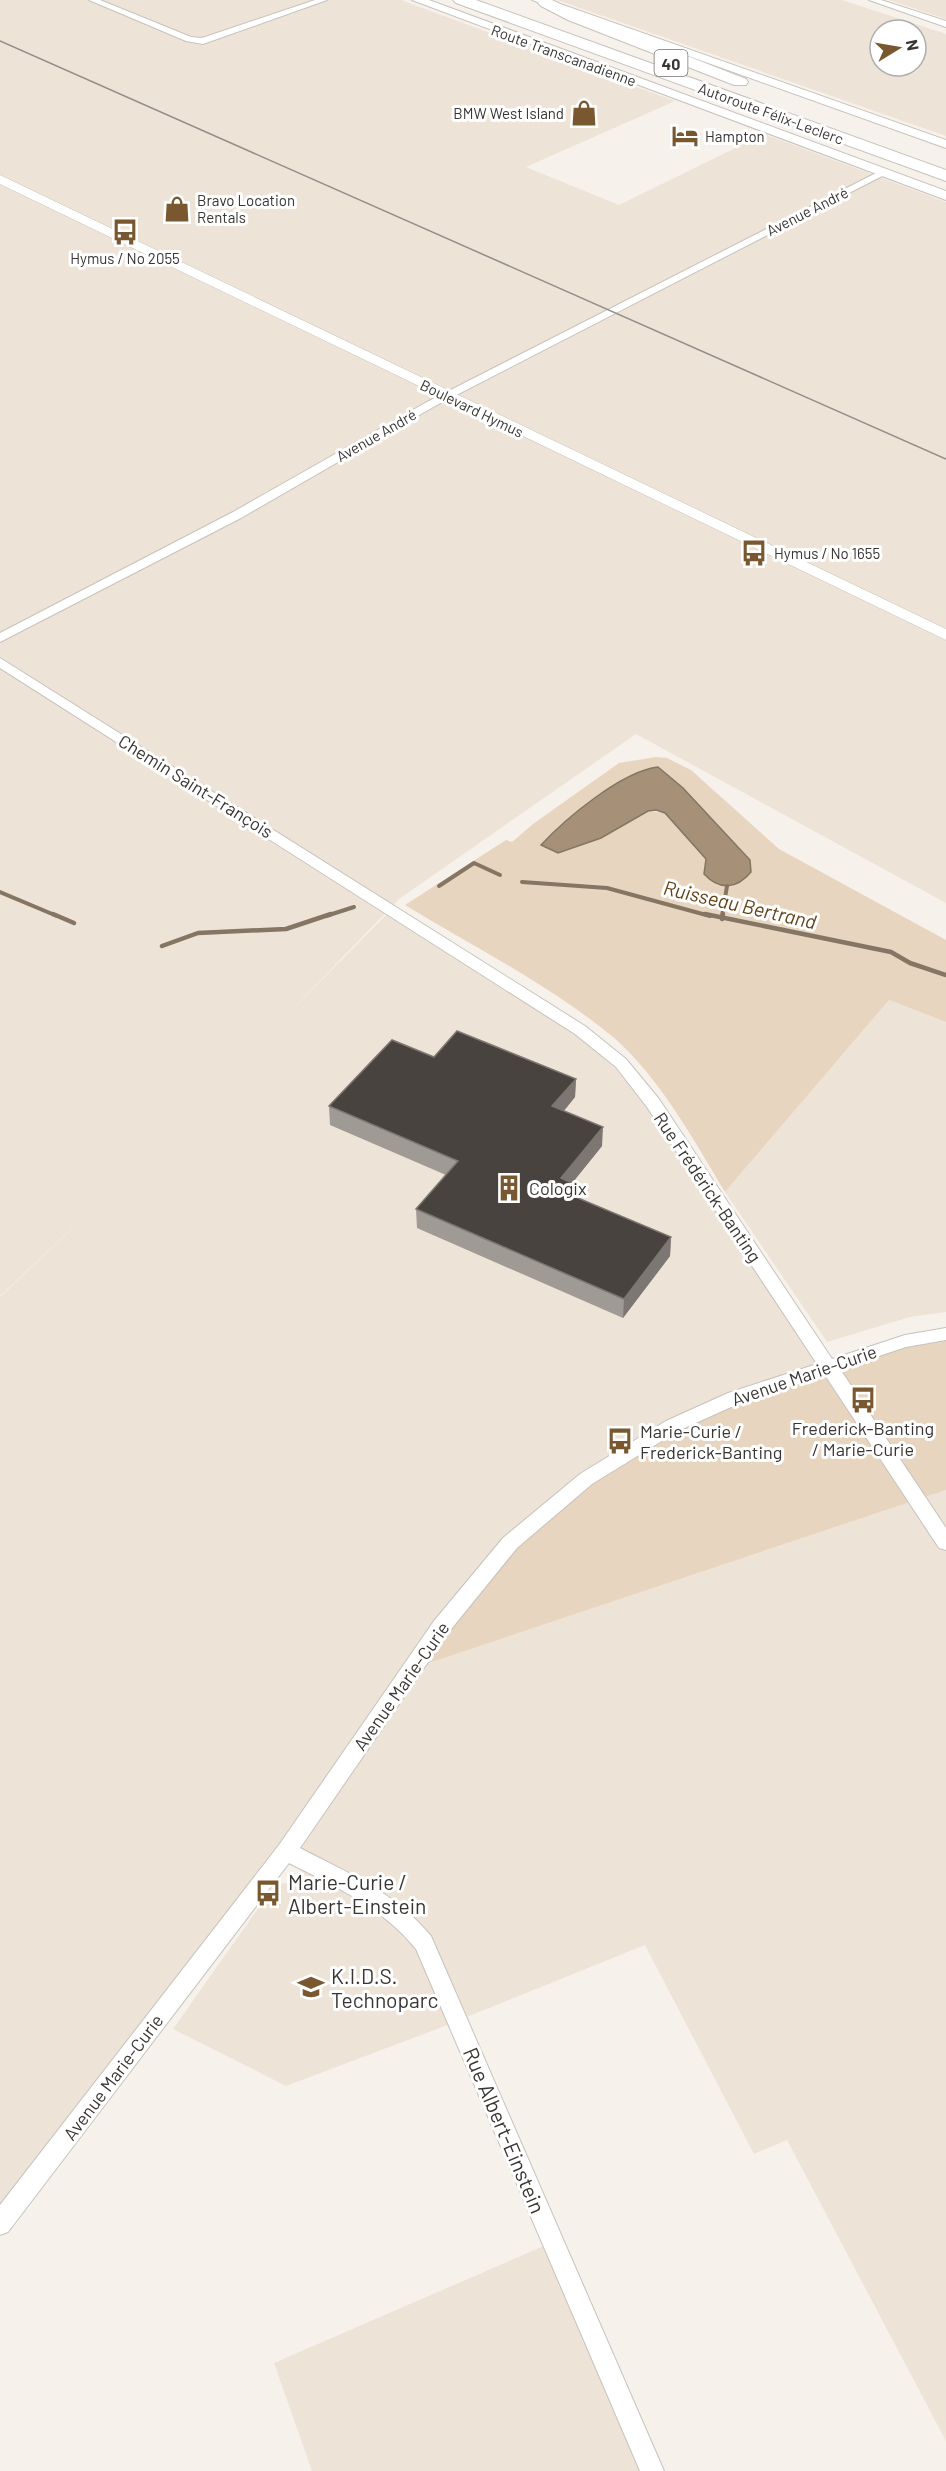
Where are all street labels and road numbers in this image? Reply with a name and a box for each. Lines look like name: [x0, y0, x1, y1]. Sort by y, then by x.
street label: Route Transcanadienne: [489, 20, 639, 90]
road number: 40: [654, 50, 688, 76]
street label: Autoroute Félix-Leclerc: [696, 78, 846, 148]
street label: Avenue André: [763, 183, 851, 239]
street label: Boulevard Hymus: [418, 375, 526, 441]
street label: Avenue André: [333, 405, 419, 465]
street label: Chemin Saint-François: [115, 730, 277, 842]
street label: Rue Frédérick-Banting: [650, 1108, 766, 1266]
street label: Avenue Marie-Curie: [729, 1340, 879, 1410]
street label: Avenue Marie-Curie: [348, 1617, 454, 1755]
street label: Avenue Marie-Curie: [58, 2010, 168, 2144]
street label: Rue Albert-Einstein: [459, 2043, 551, 2217]

